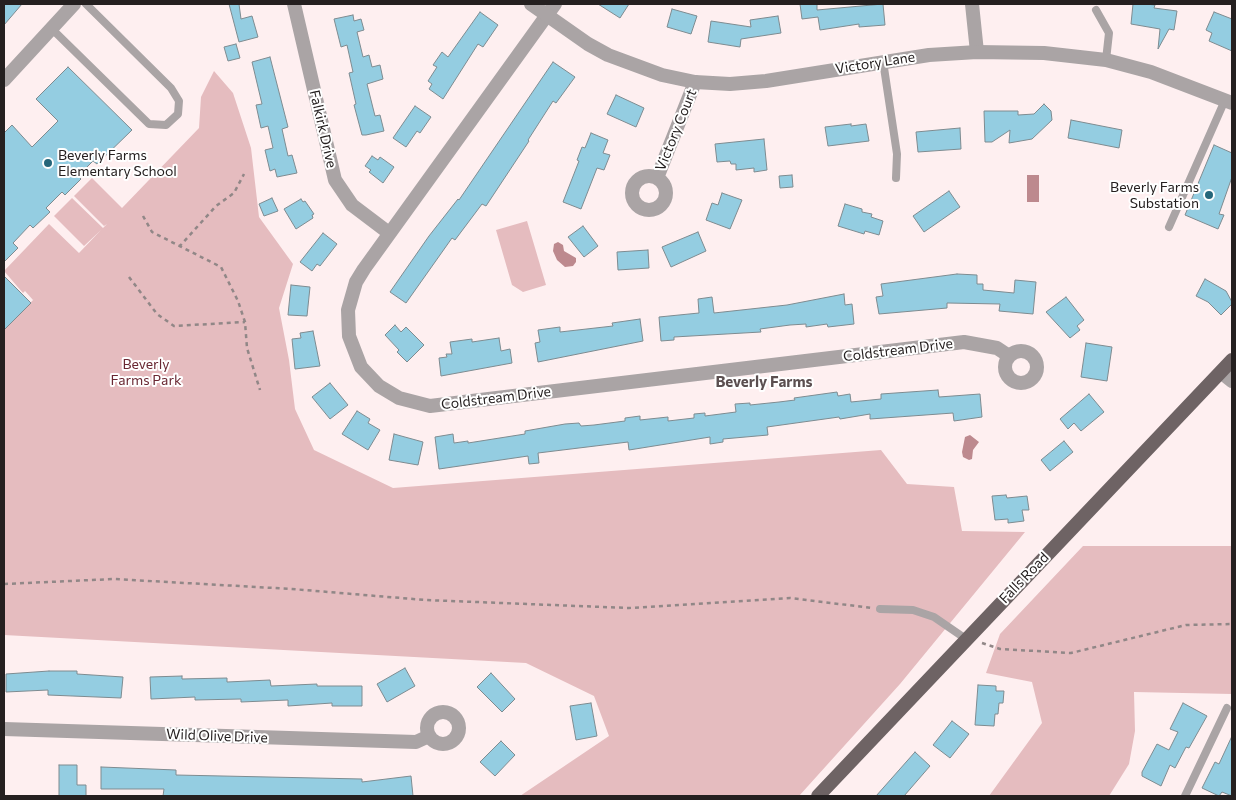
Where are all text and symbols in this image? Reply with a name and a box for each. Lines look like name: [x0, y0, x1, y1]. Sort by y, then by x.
street label: Victory Lane: [834, 48, 916, 78]
street label: Victory Court: [652, 87, 700, 173]
street label: Falkirk Drive: [306, 88, 340, 170]
place label: Beverly Farms Elementary School: [58, 147, 177, 180]
marker: Beverly Farms Elementary School: [42, 157, 54, 169]
place label: Beverly Farms Substation: [1110, 179, 1199, 212]
marker: Beverly Farms Substation: [1203, 189, 1215, 201]
street label: Coldstream Drive: [842, 335, 954, 365]
park label: Beverly Farms Park: [110, 356, 182, 388]
district label: Beverly Farms: [715, 373, 813, 391]
street label: Coldstream Drive: [440, 383, 552, 413]
street label: Falls Road: [996, 549, 1052, 607]
street label: Wild Olive Drive: [166, 726, 268, 746]

